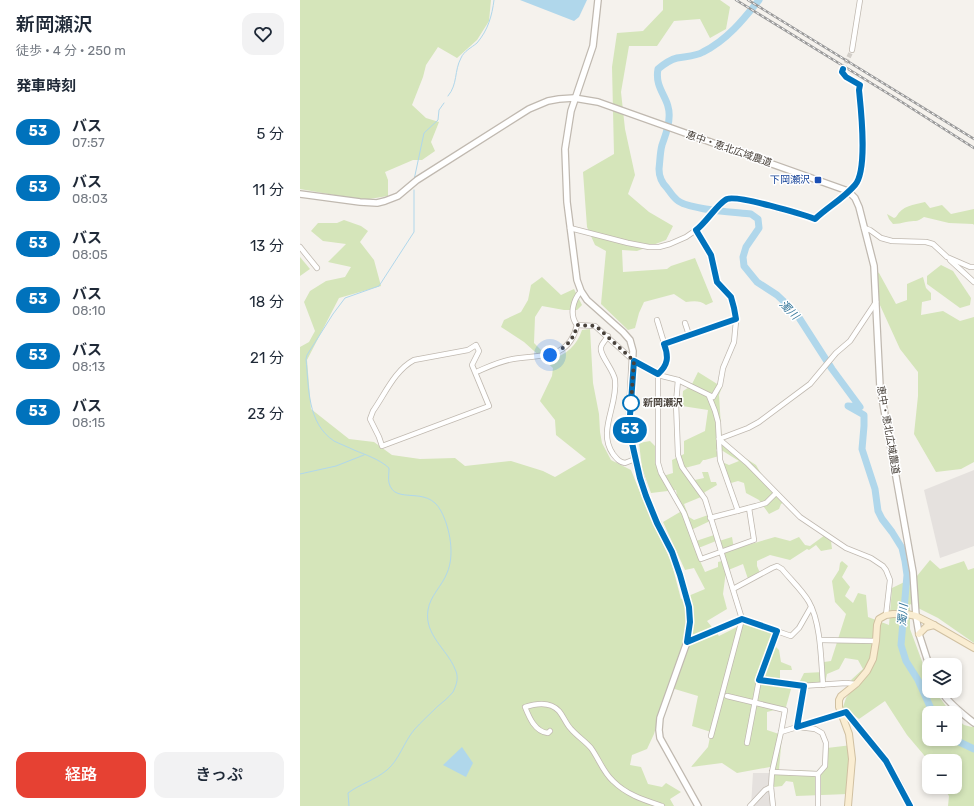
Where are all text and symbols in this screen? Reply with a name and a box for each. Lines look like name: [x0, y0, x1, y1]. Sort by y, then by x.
text: 新岡瀬沢: [16, 13, 92, 36]
button: heart: [242, 13, 284, 55]
text: 徒歩 · 4 分 · 250 m: [16, 43, 126, 58]
text: 発車時刻: [16, 77, 76, 95]
text: バス: [72, 117, 102, 135]
text: 53: [29, 123, 47, 140]
text: 5 分: [256, 125, 284, 143]
street label: 恵中・恵北広域農道: [684, 129, 774, 169]
text: 07:57: [72, 135, 105, 150]
text: バス: [72, 173, 102, 191]
place label: 下岡瀬沢: [770, 174, 810, 186]
marker: 下岡瀬沢: [813, 175, 823, 185]
text: 53: [29, 179, 47, 196]
text: 11 分: [252, 181, 284, 199]
text: 08:03: [72, 191, 108, 206]
text: バス: [72, 229, 102, 247]
text: 53: [29, 235, 47, 252]
text: 13 分: [250, 237, 284, 255]
text: 08:05: [72, 247, 108, 262]
text: バス: [72, 285, 102, 303]
text: 53: [29, 291, 47, 308]
text: 18 分: [249, 293, 284, 311]
water label: 濁川: [777, 298, 802, 323]
text: 08:10: [72, 303, 106, 318]
text: バス: [72, 341, 102, 359]
your location: [540, 345, 560, 365]
text: 53: [29, 347, 47, 364]
text: 21 分: [250, 349, 284, 367]
text: 08:13: [72, 359, 105, 374]
street label: 恵中・恵北広域農道: [874, 385, 902, 475]
marker: 新岡瀬沢: [622, 394, 640, 412]
text: バス: [72, 397, 102, 415]
place label: 新岡瀬沢: [643, 397, 683, 409]
text: 53: [29, 403, 47, 420]
text: 23 分: [248, 405, 284, 423]
text: 08:15: [72, 415, 105, 430]
line badge: 53: [612, 417, 648, 443]
text: 53: [621, 421, 639, 438]
water label: 濁川: [896, 602, 911, 627]
map controls: [922, 658, 962, 794]
button: layers: [922, 658, 962, 698]
button: +: [922, 706, 962, 746]
button: 経路: [16, 752, 146, 798]
button: きっぷ: [154, 752, 284, 798]
button: −: [922, 754, 962, 794]

